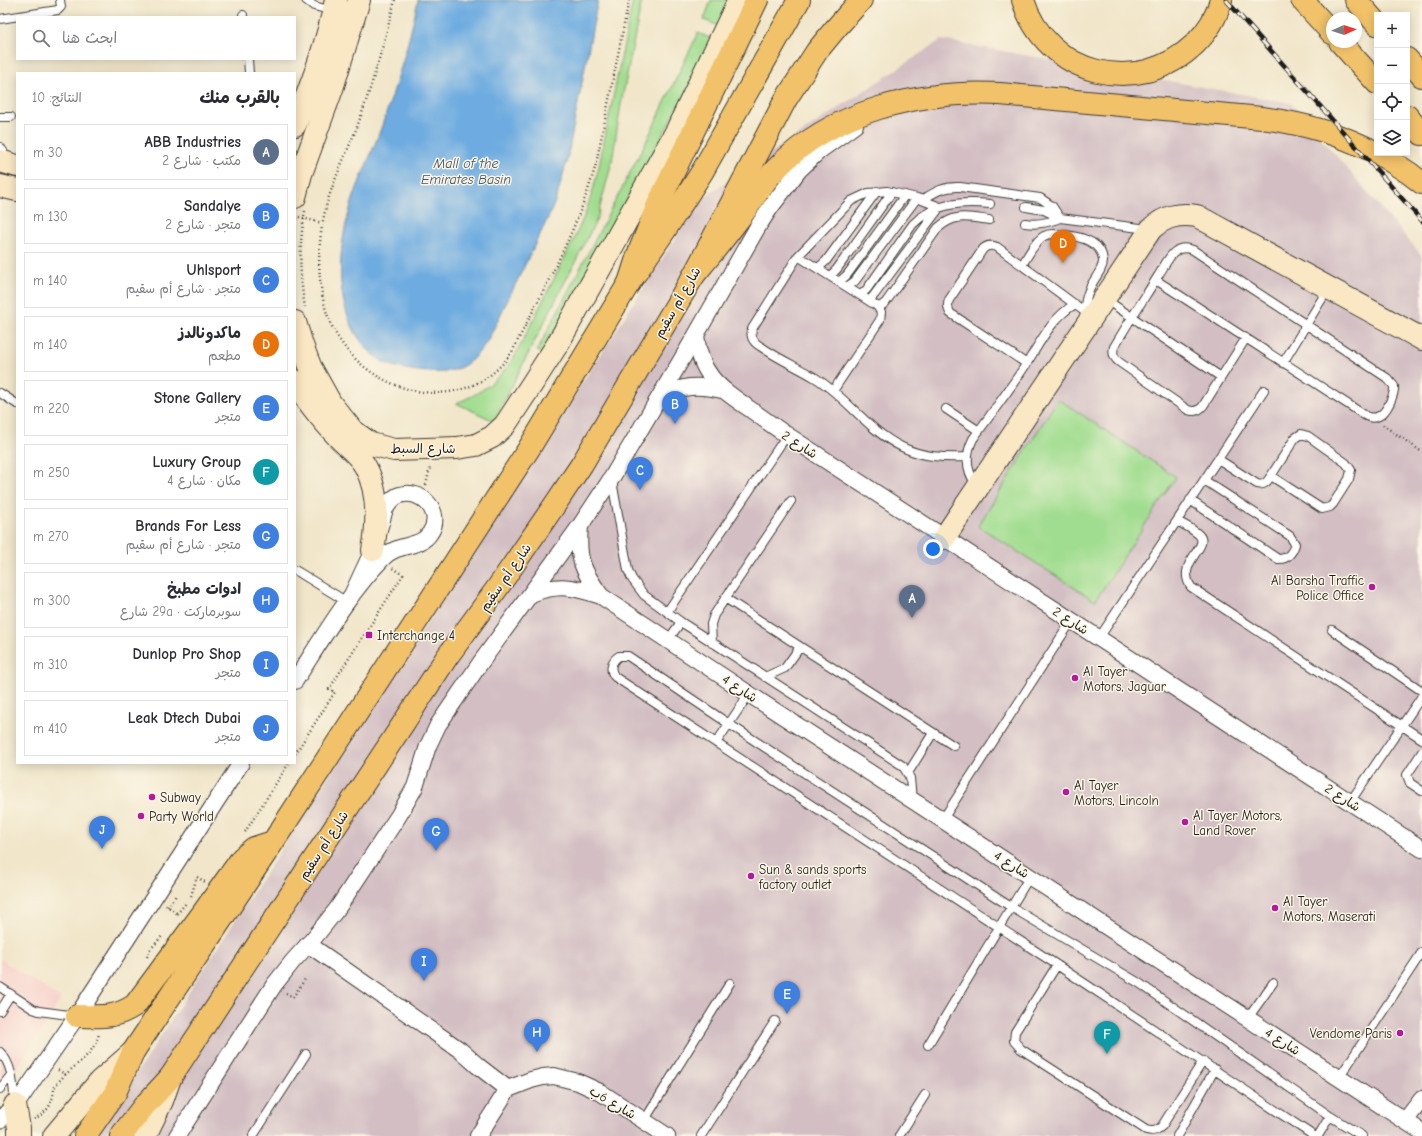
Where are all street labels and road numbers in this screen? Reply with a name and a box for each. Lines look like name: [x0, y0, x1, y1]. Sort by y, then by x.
street label: شارع أم سقيم: [651, 264, 706, 342]
street label: شارع 2: [778, 427, 820, 463]
street label: شارع السبط: [390, 441, 456, 458]
street label: شارع أم سقيم: [477, 541, 537, 616]
street label: شارع 2: [1049, 603, 1091, 639]
street label: شارع 4: [718, 671, 760, 707]
street label: شارع 2: [1321, 780, 1363, 816]
street label: شارع أم سقيم: [296, 808, 354, 884]
street label: شارع 4: [990, 848, 1032, 883]
street label: شارع 4: [1261, 1025, 1303, 1060]
street label: شارع 6ب: [586, 1083, 638, 1124]

